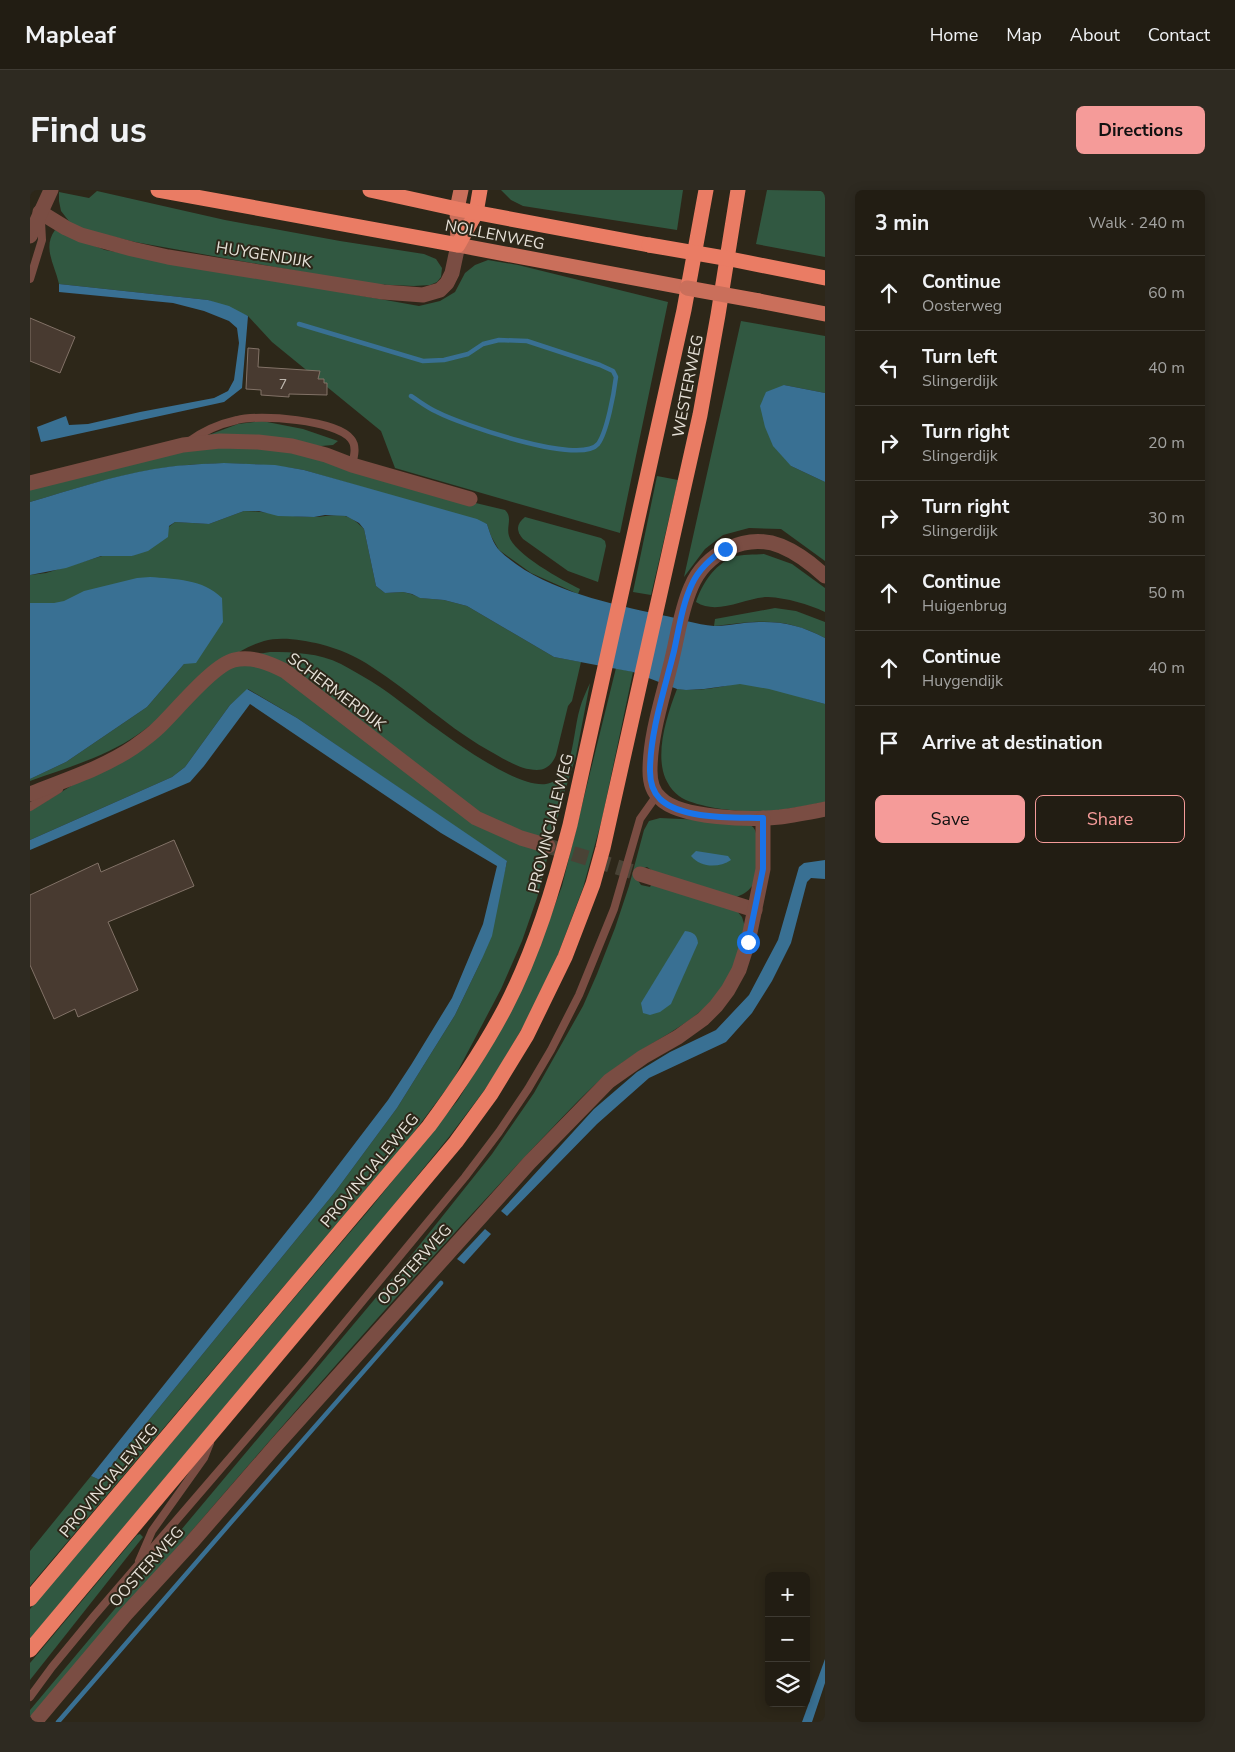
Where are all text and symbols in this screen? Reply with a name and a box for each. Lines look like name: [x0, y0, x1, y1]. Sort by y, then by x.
text: Mapleaf: [25, 19, 116, 51]
text: Home: [930, 23, 978, 47]
text: Map: [1006, 23, 1042, 47]
text: About: [1070, 23, 1120, 47]
text: Contact: [1148, 23, 1210, 47]
button: Directions: [1076, 106, 1205, 154]
text: Find us: [30, 107, 147, 154]
text: 3 min: [875, 209, 929, 237]
text: Walk · 240 m: [1089, 212, 1185, 234]
street label: NOLLENWEG: [443, 215, 547, 255]
street label: HUYGENDIJK: [214, 237, 314, 274]
text: Continue: [922, 269, 1001, 295]
icon: ahead: [875, 279, 903, 307]
text: 60 m: [1148, 282, 1185, 304]
text: Oosterweg: [922, 295, 1002, 317]
street label: WESTERWEG: [667, 333, 709, 440]
text: Turn left: [922, 344, 997, 370]
icon: left: [875, 354, 903, 382]
text: 40 m: [1148, 357, 1185, 379]
text: Slingerdijk: [922, 370, 998, 392]
house number: 7: [279, 375, 287, 394]
text: Turn right: [922, 419, 1009, 445]
icon: right: [875, 429, 903, 457]
text: 20 m: [1148, 432, 1185, 454]
text: Slingerdijk: [922, 445, 998, 467]
text: Turn right: [922, 494, 1009, 520]
icon: right: [875, 504, 903, 532]
text: 30 m: [1148, 507, 1185, 529]
text: Slingerdijk: [922, 520, 998, 542]
route end: [714, 538, 737, 561]
text: Continue: [922, 569, 1001, 595]
icon: ahead: [875, 579, 903, 607]
text: 50 m: [1148, 582, 1185, 604]
text: Huigenbrug: [922, 595, 1007, 617]
text: Continue: [922, 644, 1001, 670]
street label: SCHERMERDIJK: [283, 648, 391, 737]
icon: ahead: [875, 654, 903, 682]
text: 40 m: [1148, 657, 1185, 679]
text: Huygendijk: [922, 670, 1003, 692]
icon: arrive: [875, 729, 903, 757]
text: Arrive at destination: [922, 730, 1103, 756]
street label: PROVINCIALEWEG: [523, 751, 579, 895]
button: Save: [875, 795, 1025, 843]
button: Share: [1035, 795, 1185, 843]
route start: [737, 931, 760, 954]
street label: PROVINCIALEWEG: [315, 1109, 424, 1232]
street label: OOSTERWEG: [372, 1219, 457, 1310]
street label: PROVINCIALEWEG: [54, 1419, 163, 1542]
street label: OOSTERWEG: [104, 1521, 189, 1612]
map controls: [765, 1572, 810, 1707]
button: +: [765, 1572, 810, 1617]
button: −: [765, 1617, 810, 1662]
button: layers: [765, 1662, 810, 1707]

